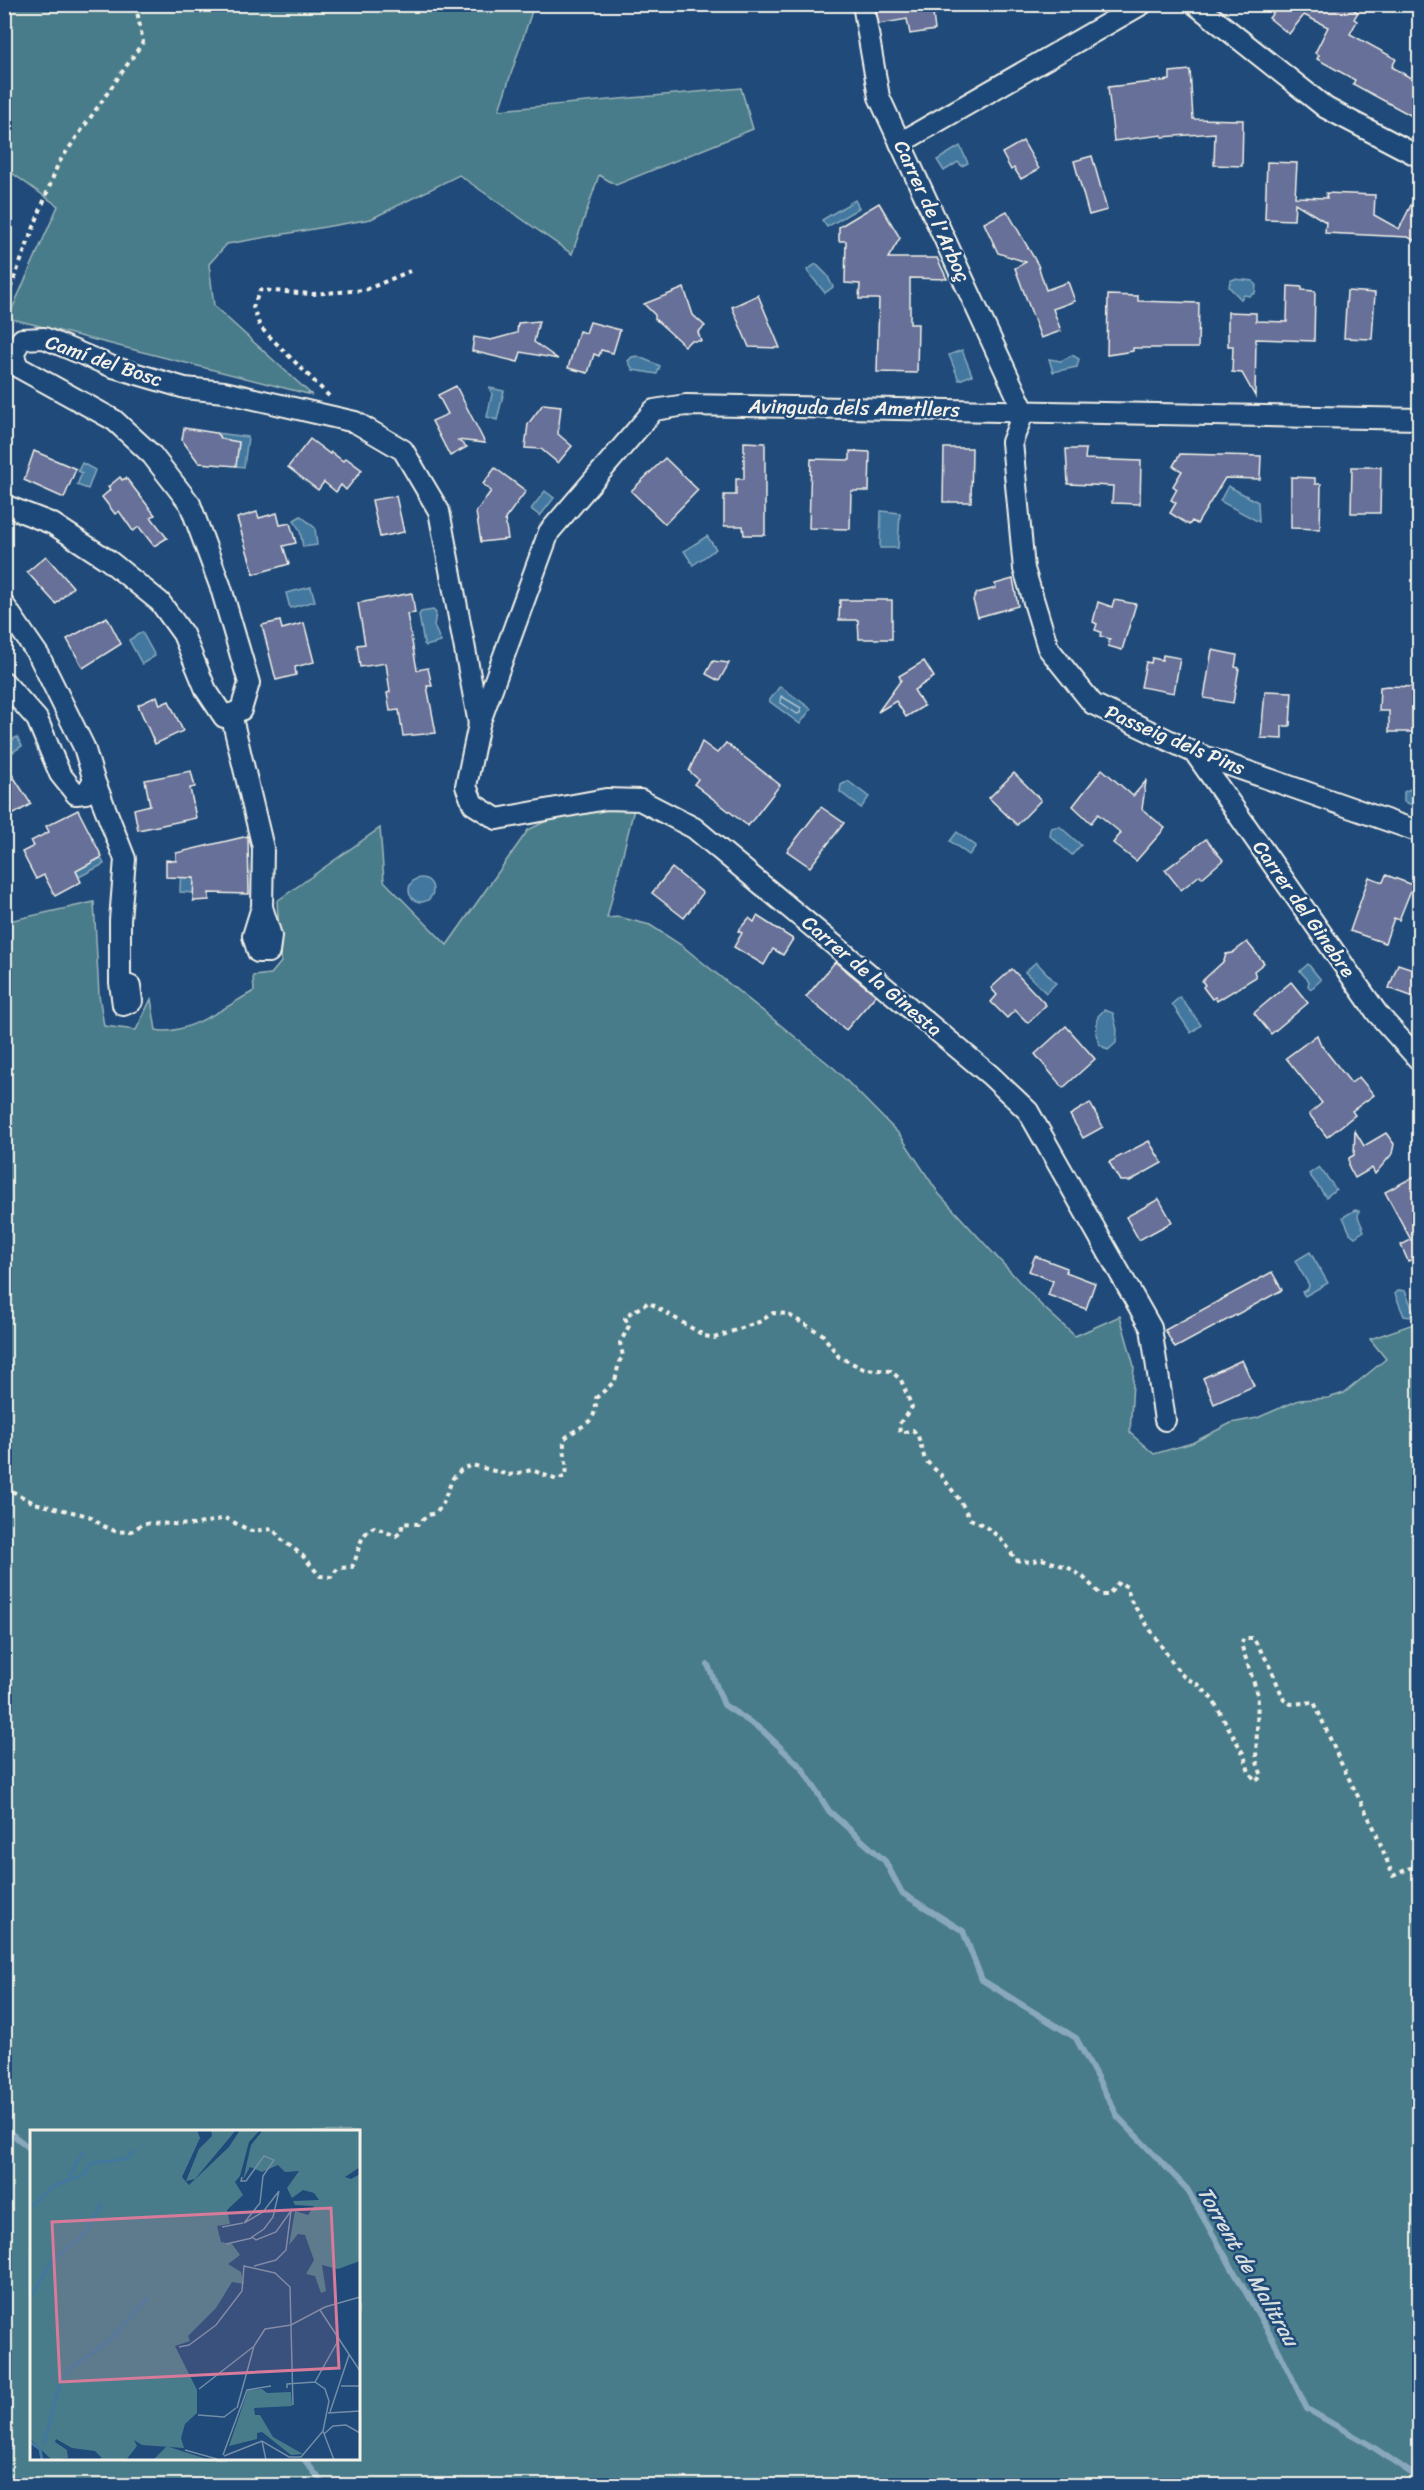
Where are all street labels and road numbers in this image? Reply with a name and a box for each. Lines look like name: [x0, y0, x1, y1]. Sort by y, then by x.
street label: Carrer de l'Arboç: [884, 134, 980, 288]
street label: Camí del Bosc: [41, 325, 167, 397]
street label: Avinguda dels Ametllers: [747, 389, 961, 427]
street label: Passeig dels Pins: [1099, 695, 1251, 786]
street label: Carrer del Ginebre: [1243, 833, 1365, 986]
street label: Carrer de la Ginesta: [794, 906, 950, 1046]

